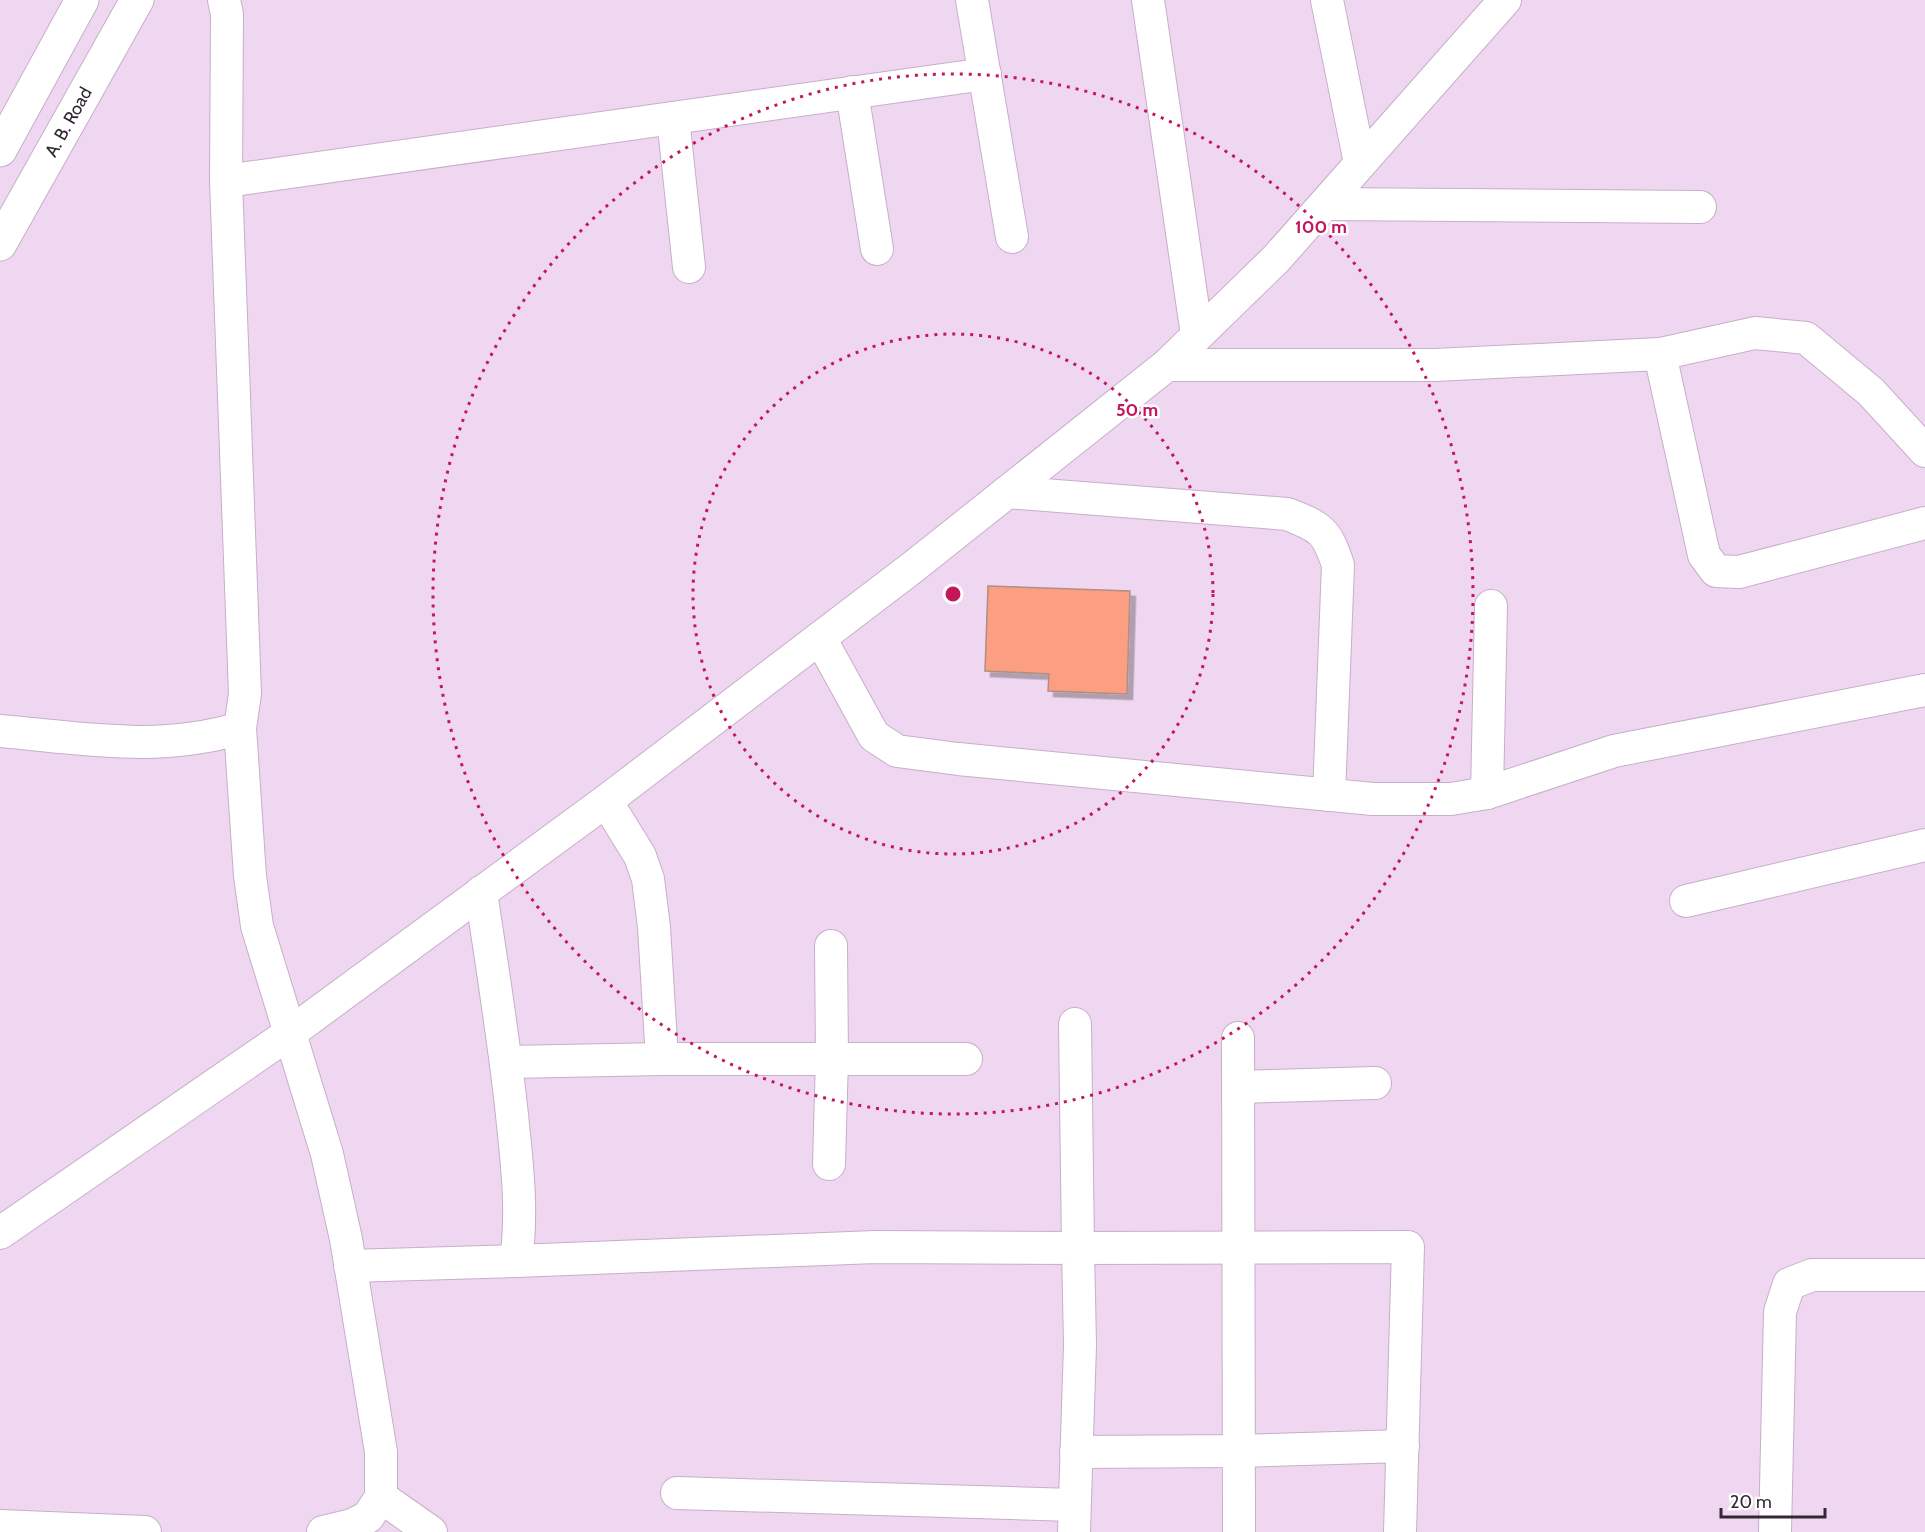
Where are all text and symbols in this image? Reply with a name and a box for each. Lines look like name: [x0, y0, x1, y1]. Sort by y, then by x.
street label: A. B. Road: [40, 83, 97, 161]
text: 100 m: [1295, 216, 1347, 238]
text: 50 m: [1116, 399, 1158, 421]
centre of rings: [943, 584, 963, 604]
scale bar: [1721, 1481, 1824, 1519]
text: 20 m: [1730, 1491, 1772, 1513]

